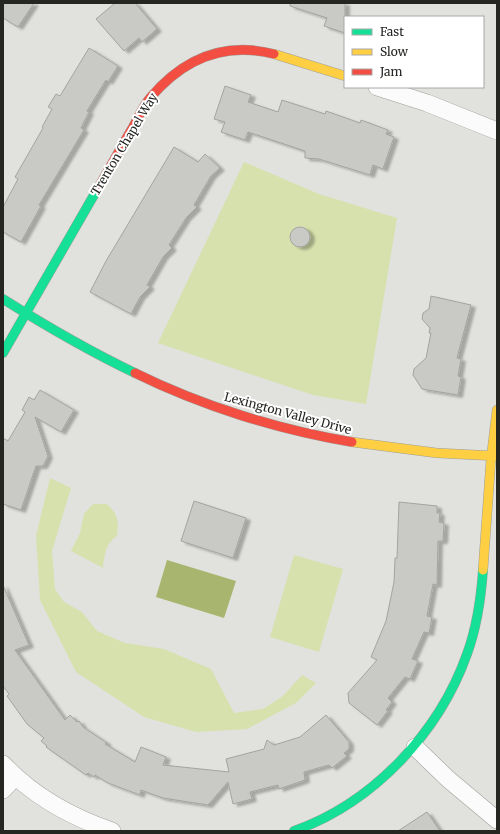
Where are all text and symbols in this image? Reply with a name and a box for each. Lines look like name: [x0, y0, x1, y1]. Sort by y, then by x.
legend: [344, 16, 484, 88]
text: Fast: [380, 24, 404, 39]
text: Slow: [380, 44, 409, 59]
text: Jam: [379, 64, 403, 79]
street label: Trenton Chapel Way: [87, 90, 161, 198]
street label: Lexington Valley Drive: [223, 389, 353, 437]

